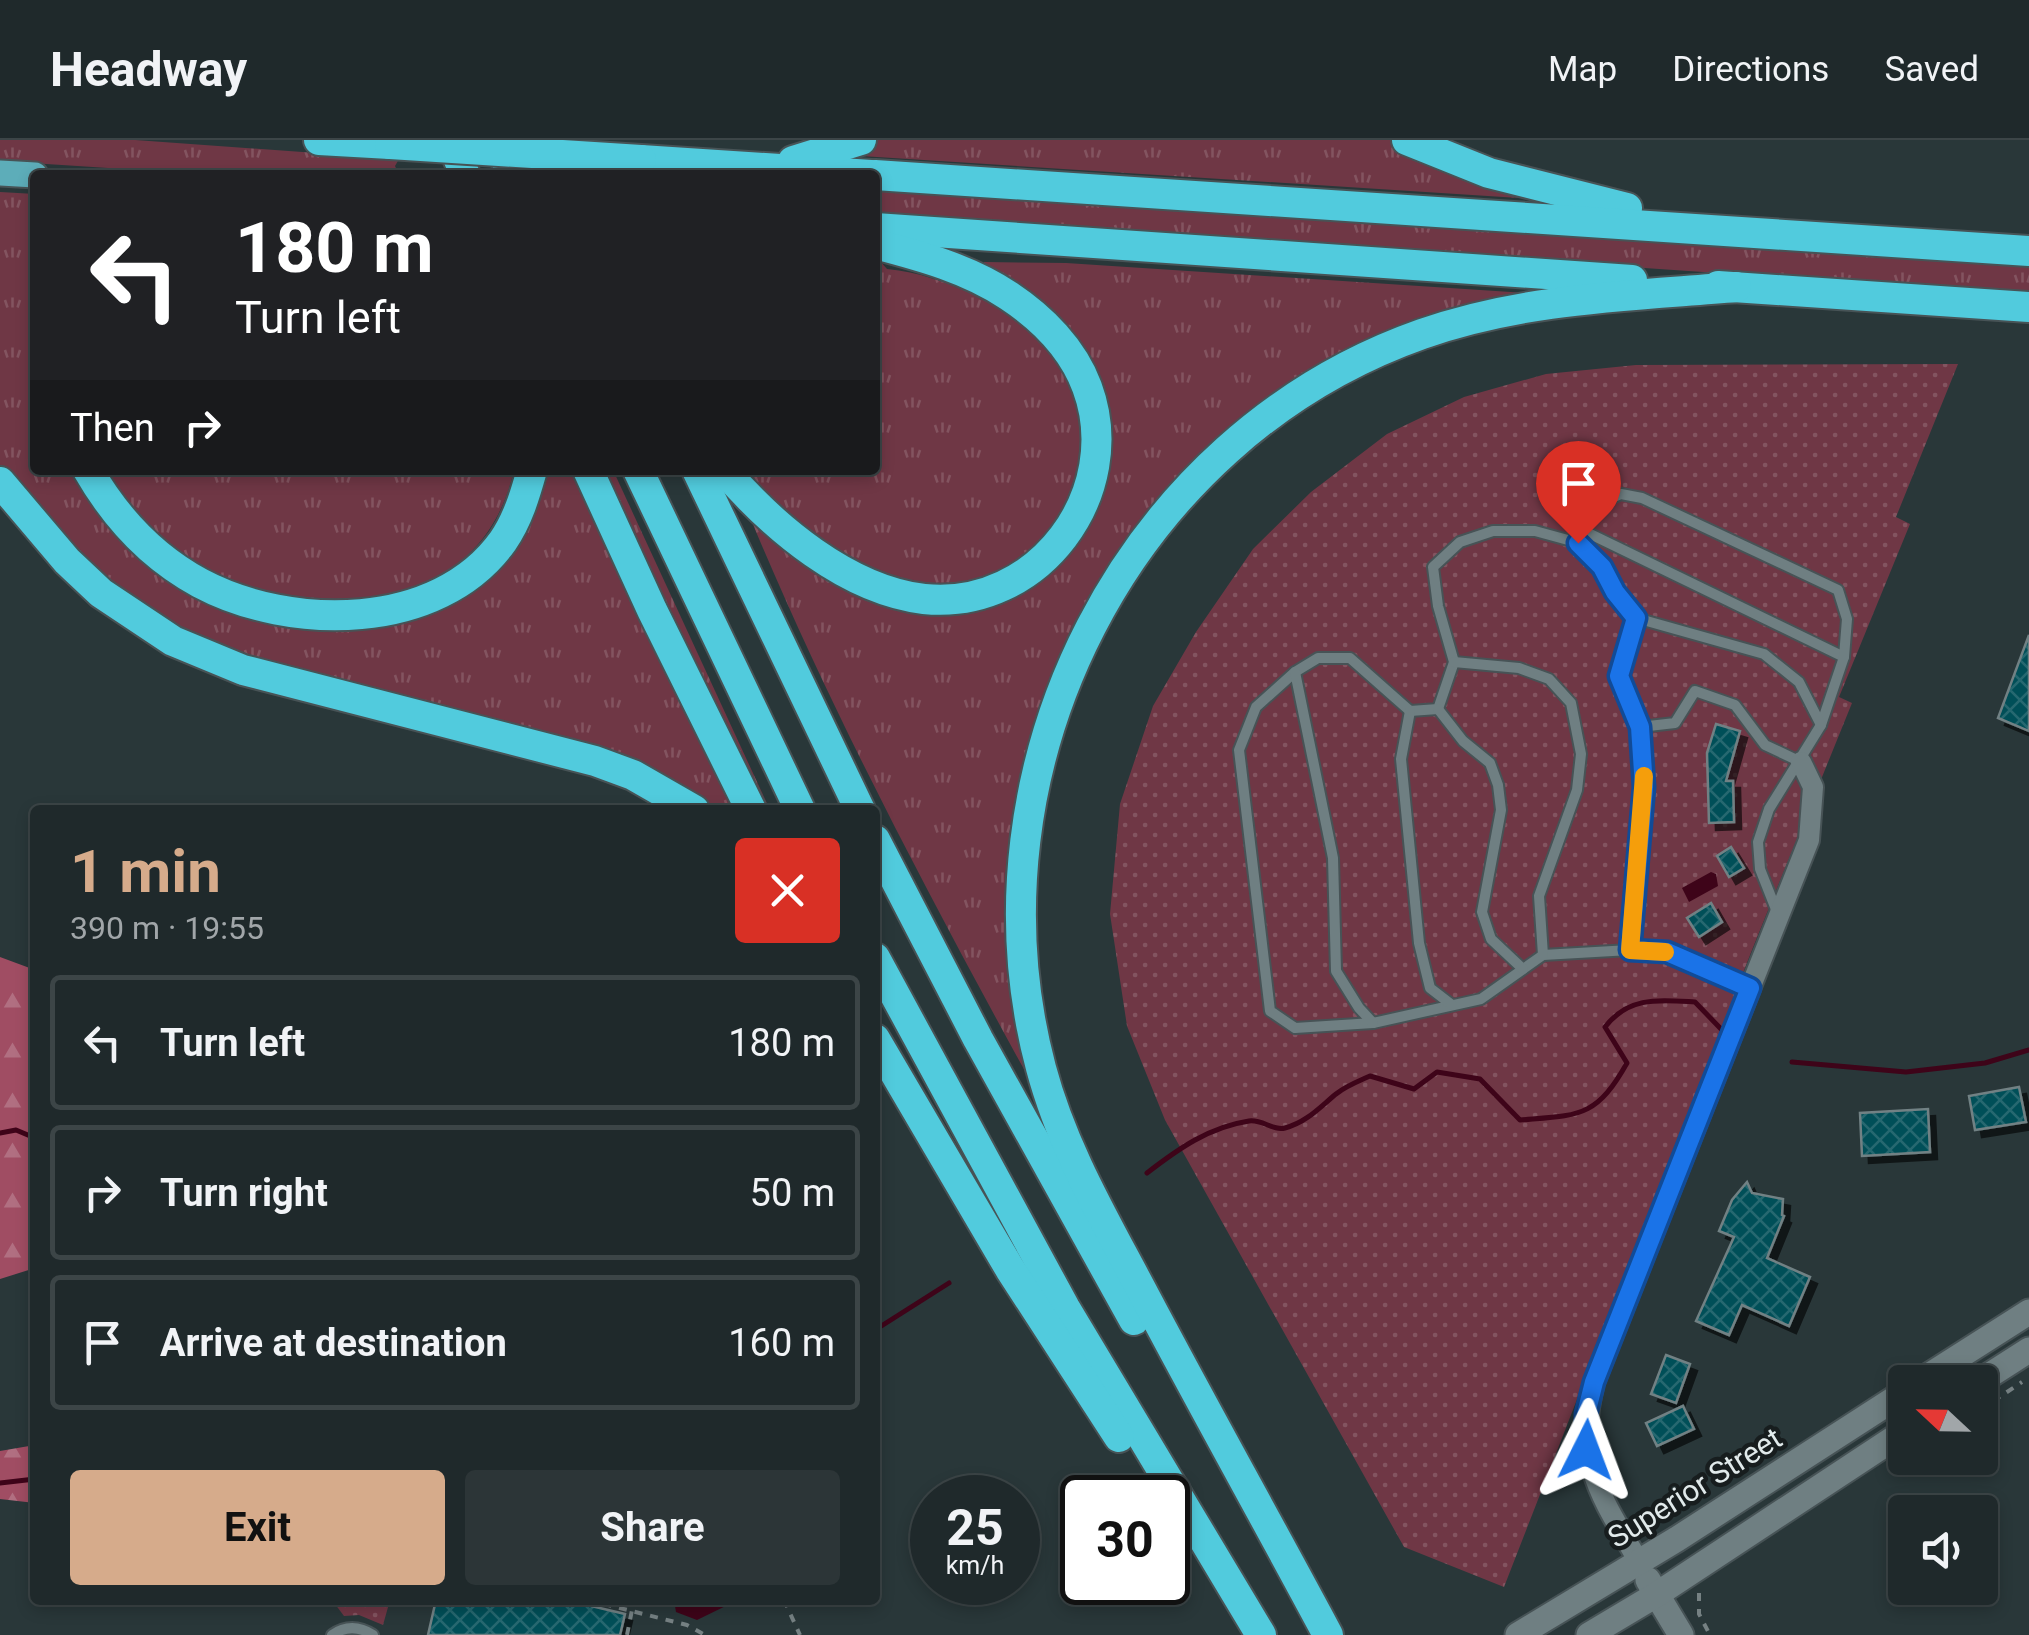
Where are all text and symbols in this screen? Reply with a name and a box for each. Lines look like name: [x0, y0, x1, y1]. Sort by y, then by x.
text: Headway: [50, 41, 247, 98]
text: Map: [1548, 49, 1617, 90]
text: Directions: [1672, 49, 1829, 90]
text: Saved: [1884, 49, 1979, 90]
text: 180 m: [235, 207, 434, 289]
icon: left: [70, 210, 200, 340]
text: Turn left: [235, 291, 401, 344]
icon: right: [175, 400, 230, 455]
text: Then: [70, 406, 155, 450]
pin: [1536, 441, 1621, 544]
icon: arrive: [1551, 456, 1606, 511]
text: 1 min: [70, 836, 221, 907]
button: close: [735, 838, 840, 943]
text: 390 m · 19:55: [70, 909, 264, 947]
icon: left: [75, 1015, 130, 1070]
text: Turn left: [160, 1021, 305, 1065]
text: 180 m: [728, 1021, 835, 1065]
icon: right: [75, 1165, 130, 1220]
text: Turn right: [160, 1171, 328, 1215]
text: 50 m: [750, 1171, 835, 1215]
icon: arrive: [75, 1315, 130, 1370]
text: Arrive at destination: [160, 1321, 507, 1365]
text: 160 m: [728, 1321, 835, 1365]
north arrow: [1888, 1365, 1998, 1475]
map controls: [1888, 1365, 1998, 1605]
position arrow: [1534, 1398, 1638, 1502]
street label: Superior Street: [1601, 1420, 1788, 1555]
button: Exit: [70, 1470, 445, 1585]
button: Share: [465, 1470, 840, 1585]
speed limit sign: 30: [1060, 1475, 1190, 1605]
button: sound: [1888, 1495, 1998, 1605]
text: 25: [946, 1499, 1004, 1557]
text: km/h: [946, 1551, 1004, 1580]

